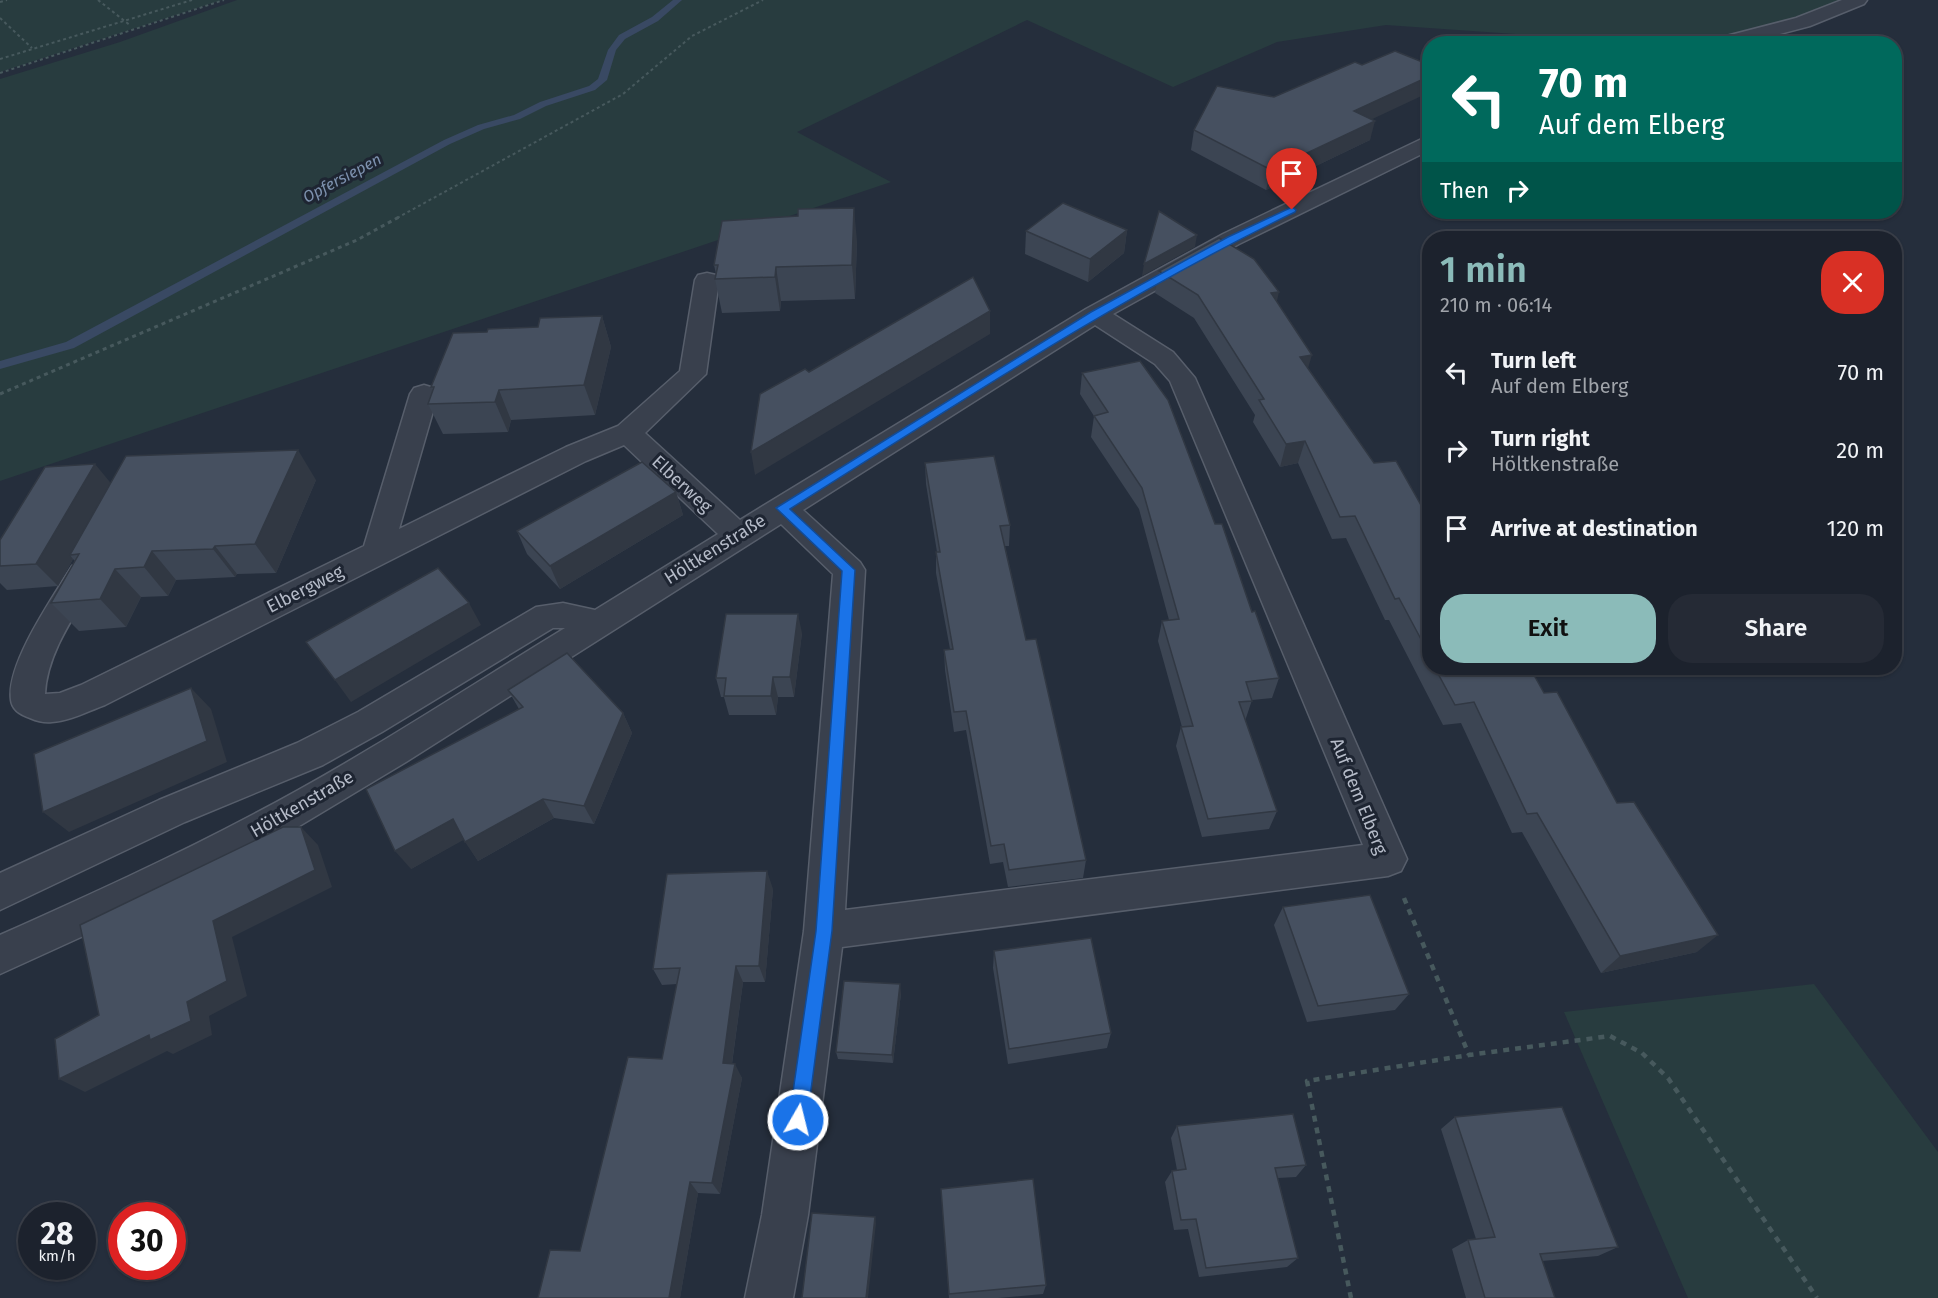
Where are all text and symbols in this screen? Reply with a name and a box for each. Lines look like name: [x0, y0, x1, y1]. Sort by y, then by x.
text: 70 m: [1539, 58, 1628, 108]
icon: left: [1440, 60, 1518, 138]
text: Auf dem Elberg: [1539, 109, 1725, 141]
pin: [1266, 148, 1317, 210]
water label: Opfersiepen: [299, 149, 385, 207]
icon: arrive: [1275, 157, 1308, 190]
icon: right: [1501, 174, 1534, 207]
text: Then: [1440, 177, 1489, 204]
text: 1 min: [1440, 248, 1527, 292]
button: close: [1821, 251, 1884, 314]
text: 210 m · 06:14: [1440, 293, 1552, 317]
text: Turn left: [1491, 347, 1576, 374]
icon: left: [1440, 356, 1473, 389]
text: 70 m: [1838, 359, 1884, 386]
text: Auf dem Elberg: [1491, 374, 1628, 398]
text: Turn right: [1491, 425, 1590, 452]
icon: right: [1440, 434, 1473, 467]
text: 20 m: [1836, 437, 1884, 464]
street label: Elberweg: [647, 451, 717, 518]
text: Höltkenstraße: [1491, 452, 1619, 476]
street label: Höltkenstraße: [660, 509, 770, 589]
icon: arrive: [1440, 512, 1473, 545]
text: Arrive at destination: [1491, 515, 1698, 542]
text: 120 m: [1827, 515, 1884, 542]
street label: Elbergweg: [263, 560, 348, 618]
button: Exit: [1440, 594, 1656, 663]
button: Share: [1668, 594, 1884, 663]
street label: Auf dem Elberg: [1326, 735, 1393, 858]
street label: Höltkenstraße: [247, 766, 357, 842]
position arrow: [766, 1088, 830, 1152]
speed limit sign: 30: [108, 1202, 186, 1280]
text: 28: [41, 1216, 73, 1252]
text: km/h: [38, 1247, 76, 1265]

